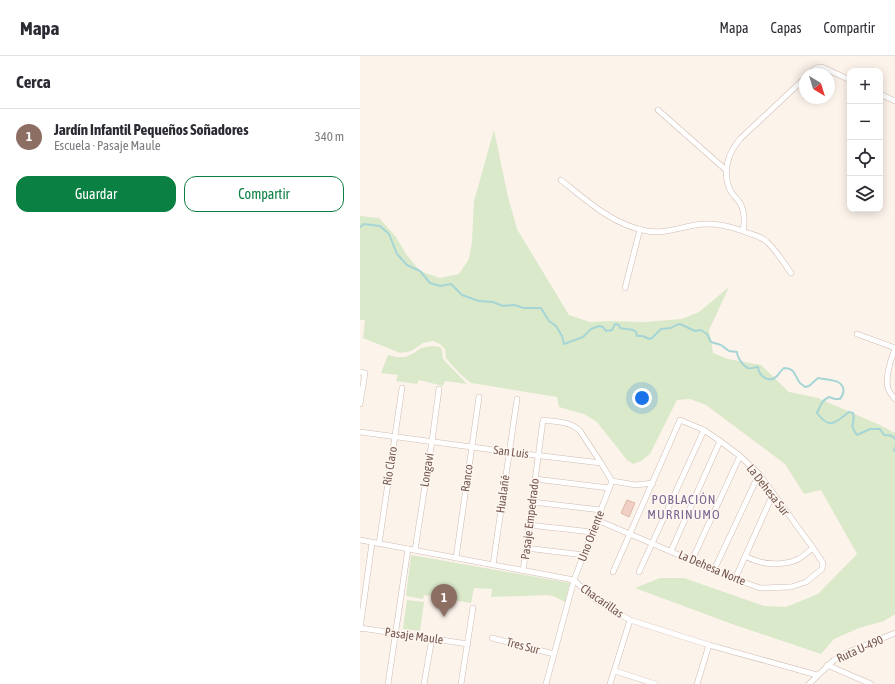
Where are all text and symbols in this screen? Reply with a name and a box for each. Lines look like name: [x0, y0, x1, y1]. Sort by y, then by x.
text: Mapa: [20, 17, 59, 39]
text: Mapa: [720, 20, 749, 36]
text: Capas: [771, 20, 802, 36]
text: Compartir: [824, 20, 875, 36]
north arrow: [799, 68, 835, 104]
map controls: [847, 68, 883, 212]
button: +: [847, 68, 883, 104]
text: Cerca: [16, 72, 51, 92]
button: −: [847, 104, 883, 140]
text: Jardín Infantil Pequeños Soñadores: [54, 121, 248, 138]
text: 1: [26, 129, 32, 144]
text: 340 m: [315, 129, 344, 144]
text: Escuela · Pasaje Maule: [54, 138, 161, 153]
button: locate: [847, 140, 883, 176]
button: Guardar: [16, 176, 176, 212]
button: Compartir: [184, 176, 344, 212]
button: layers: [847, 176, 883, 212]
your location: [632, 388, 652, 408]
street label: San Luis: [493, 443, 529, 461]
street label: Río Claro: [380, 445, 400, 487]
street label: Longaví: [417, 452, 437, 488]
street label: La Dehesa Sur: [744, 462, 793, 519]
street label: Ranco: [458, 463, 476, 493]
street label: Hualañé: [493, 474, 513, 514]
street label: Pasaje Empedrado: [518, 477, 542, 560]
district label: POBLACIÓN MURRINUMO: [647, 492, 721, 522]
street label: Uno Oriente: [575, 508, 607, 564]
street label: La Dehesa Norte: [676, 548, 748, 588]
street label: Chacarillas: [578, 581, 626, 621]
pin: 1: [431, 584, 457, 617]
street label: Pasaje Maule: [384, 625, 444, 647]
street label: Ruta U-490: [835, 632, 886, 665]
street label: Tres Sur: [505, 635, 542, 657]

